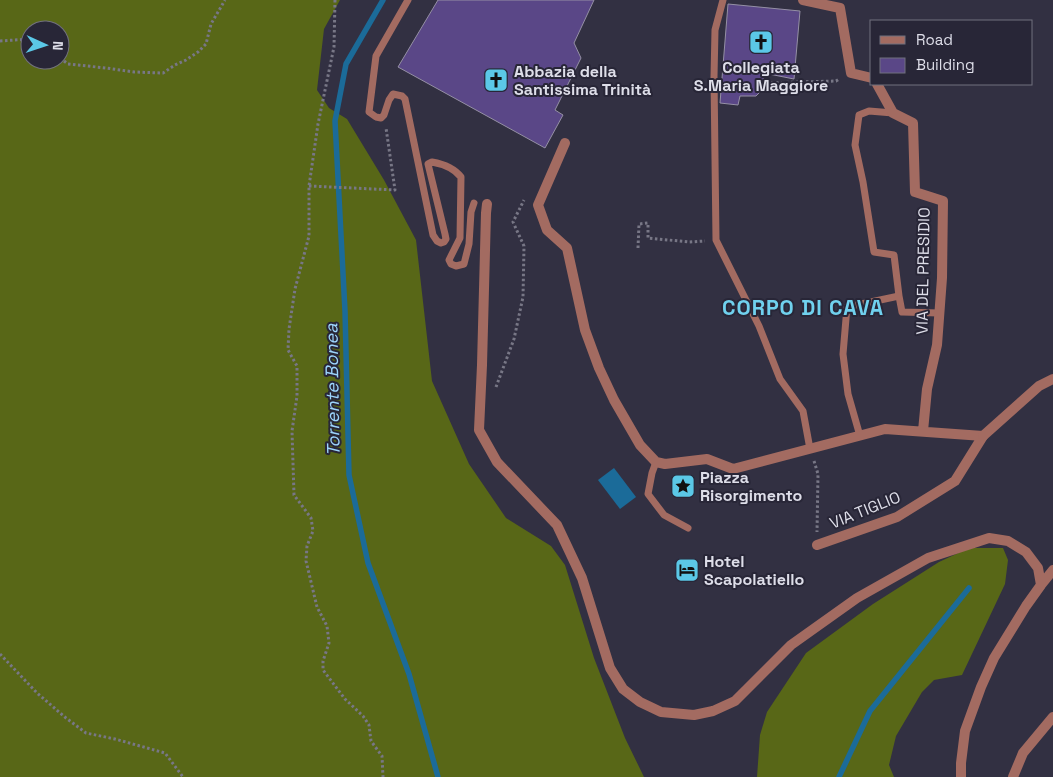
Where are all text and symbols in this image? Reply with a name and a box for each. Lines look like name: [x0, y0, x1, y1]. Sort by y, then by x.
north arrow: [20, 20, 70, 70]
legend: [870, 20, 1033, 85]
church icon: Collegiata S.Maria Maggiore: [748, 29, 774, 55]
text: Road: [916, 30, 953, 49]
text: N: [49, 41, 67, 51]
text: Building: [916, 55, 975, 74]
place label: Collegiata S.Maria Maggiore: [694, 57, 828, 96]
place label: Abbazia della Santissima Trinità: [514, 61, 651, 100]
church icon: Abbazia della Santissima Trinità: [483, 67, 509, 93]
street label: VIA DEL PRESIDIO: [911, 207, 935, 335]
district label: CORPO DI CAVA: [722, 294, 884, 321]
water label: Torrente Bonea: [319, 323, 345, 457]
place label: Piazza Risorgimento: [700, 467, 803, 506]
place icon: Piazza Risorgimento: [670, 473, 696, 499]
street label: VIA TIGLIO: [826, 486, 904, 534]
place label: Hotel Scapolatiello: [704, 551, 805, 590]
hotel icon: Hotel Scapolatiello: [674, 557, 700, 583]

